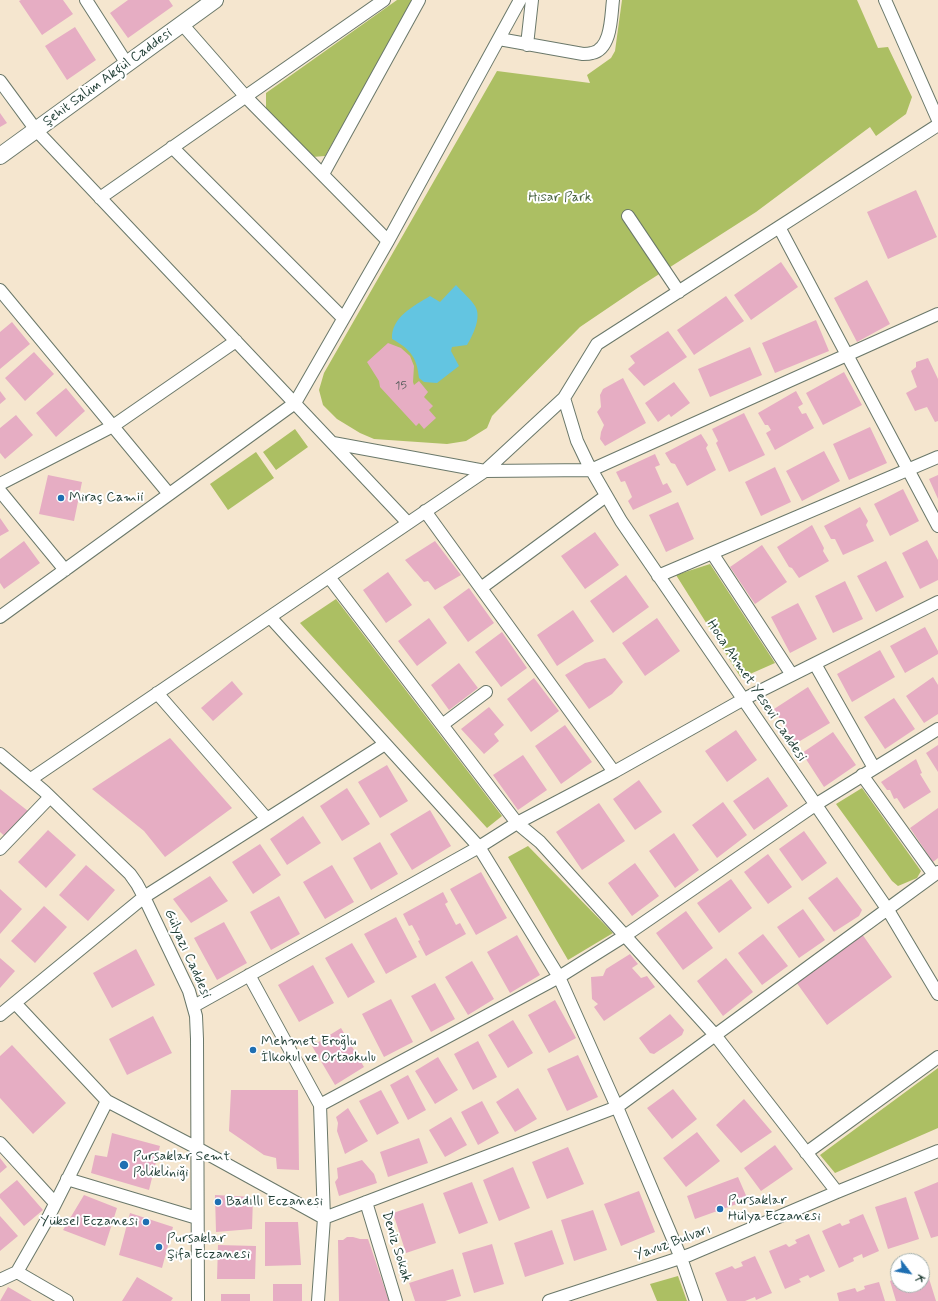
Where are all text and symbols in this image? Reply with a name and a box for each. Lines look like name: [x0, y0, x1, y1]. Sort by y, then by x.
street label: Şehit Salim Akgül Caddesi: [40, 25, 176, 131]
park label: Hisar Park: [528, 190, 592, 206]
house number: 15: [395, 379, 407, 393]
place label: Miraç Camii: [69, 490, 143, 506]
marker: Miraç Camii: [56, 493, 66, 503]
street label: Hoca Ahmet Yesevi Caddesi: [702, 617, 810, 765]
street label: Gülyazı Caddesi: [160, 907, 214, 1001]
place label: Mehmet Eroğlu İlkokul ve Ortaokulu: [261, 1034, 376, 1066]
marker: Mehmet Eroğlu İlkokul ve Ortaokulu: [248, 1045, 258, 1055]
place label: Pursaklar Semt Polikliniği: [133, 1149, 230, 1182]
marker: Pursaklar Semt Polikliniği: [118, 1159, 130, 1171]
place label: Pursaklar Hülya Eczanesi: [728, 1193, 821, 1226]
place label: Badıllı Eczanesi: [226, 1194, 323, 1210]
marker: Badıllı Eczanesi: [213, 1197, 223, 1207]
marker: Pursaklar Hülya Eczanesi: [715, 1204, 725, 1214]
street label: Deniz Sokak: [377, 1210, 415, 1284]
place label: Yüksel Eczanesi: [40, 1214, 138, 1230]
marker: Yüksel Eczanesi: [141, 1217, 151, 1227]
street label: Yavuz Bulvarı: [633, 1221, 713, 1265]
place label: Pursaklar Şifa Eczanesi: [167, 1231, 250, 1264]
marker: Pursaklar Şifa Eczanesi: [154, 1242, 164, 1252]
north arrow: [890, 1253, 930, 1293]
text: K: [911, 1272, 927, 1286]

